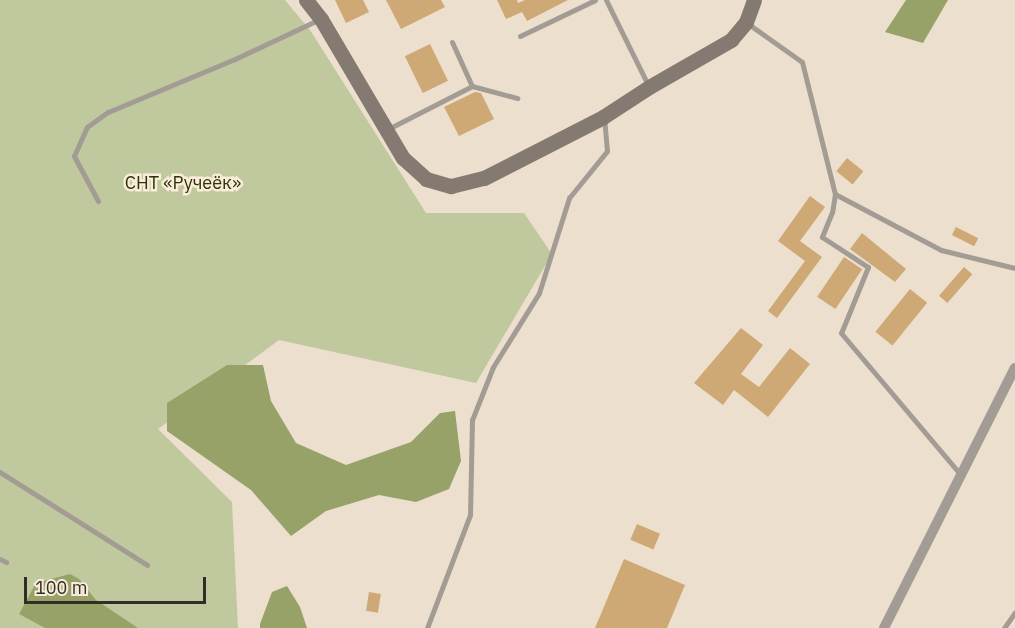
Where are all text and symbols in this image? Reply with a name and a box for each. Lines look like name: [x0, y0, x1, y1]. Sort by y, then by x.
park label: СНТ «Ручеёк»: [125, 172, 241, 194]
scale bar: [27, 565, 208, 603]
text: 100 m: [35, 576, 87, 599]

